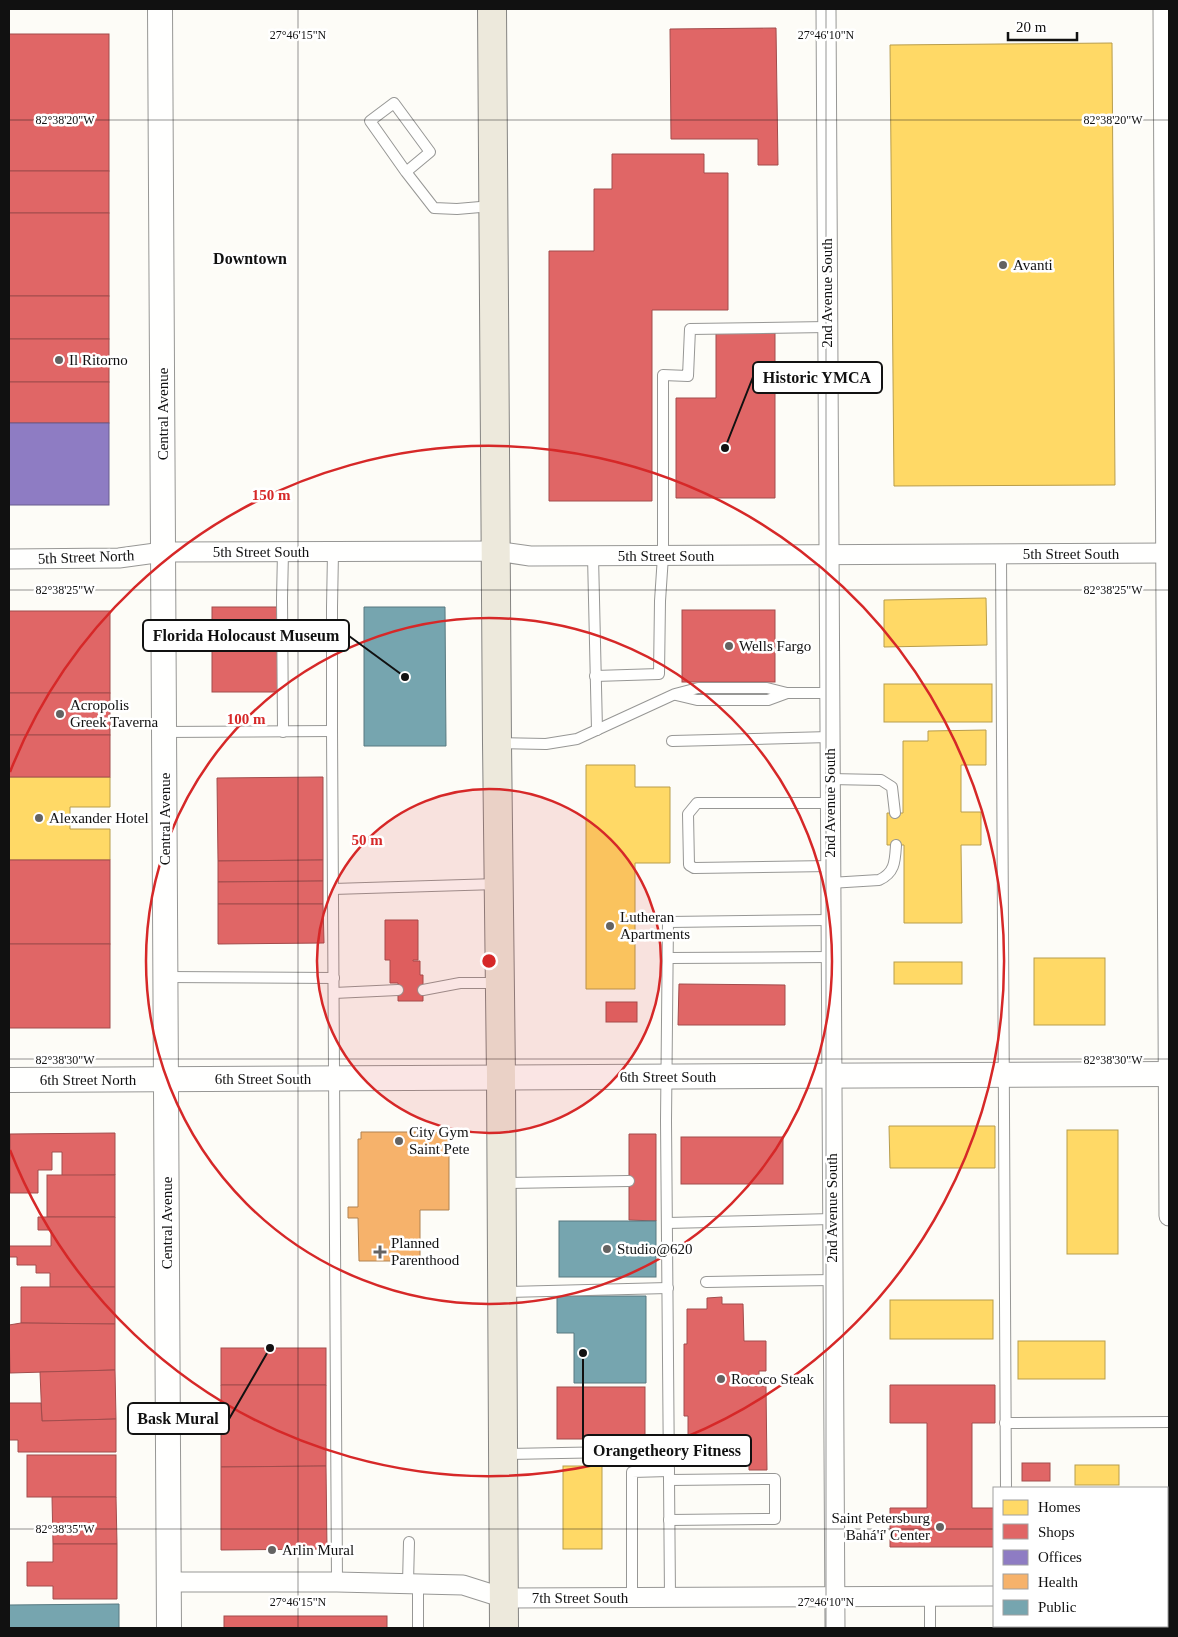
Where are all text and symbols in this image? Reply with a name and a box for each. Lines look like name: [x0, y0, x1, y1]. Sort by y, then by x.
scale bar: [1008, 10, 1077, 42]
text: 20 m: [1016, 19, 1047, 35]
text: 27°46'15"N: [270, 28, 327, 42]
text: 27°46'10"N: [798, 28, 855, 42]
text: 82°38'20"W: [35, 113, 95, 127]
text: 82°38'20"W: [1083, 113, 1143, 127]
street label: 2nd Avenue South: [819, 238, 835, 348]
district label: Downtown: [213, 250, 287, 267]
place label: Avanti: [1013, 257, 1053, 273]
marker: Avanti: [997, 259, 1009, 271]
place label: Il Ritorno: [69, 352, 128, 368]
marker: Il Ritorno: [53, 354, 65, 366]
callout: Historic YMCA: [753, 362, 882, 393]
street label: Central Avenue: [155, 367, 171, 460]
text: Historic YMCA: [763, 369, 872, 386]
text: 150 m: [252, 487, 291, 503]
street label: 5th Street South: [213, 544, 310, 560]
street label: 5th Street South: [1023, 546, 1120, 562]
street label: 5th Street North: [37, 547, 135, 567]
street label: 5th Street South: [618, 548, 715, 564]
text: 82°38'25"W: [35, 583, 95, 597]
text: 82°38'25"W: [1083, 583, 1143, 597]
callout: Florida Holocaust Museum: [143, 620, 349, 651]
text: Florida Holocaust Museum: [153, 627, 340, 644]
place label: Wells Fargo: [739, 638, 811, 654]
marker: Wells Fargo: [723, 640, 735, 652]
place label: Acropolis Greek Taverna: [70, 697, 159, 730]
marker: Acropolis Greek Taverna: [54, 708, 66, 720]
text: 100 m: [227, 711, 266, 727]
street label: 2nd Avenue South: [822, 748, 838, 858]
street label: Central Avenue: [157, 772, 173, 865]
place label: Alexander Hotel: [49, 810, 149, 826]
marker: Alexander Hotel: [33, 812, 45, 824]
text: 50 m: [351, 832, 383, 848]
place label: Lutheran Apartments: [620, 909, 690, 942]
marker: Lutheran Apartments: [604, 920, 616, 932]
centre of rings: [480, 952, 498, 970]
text: 82°38'30"W: [35, 1053, 95, 1067]
text: 82°38'30"W: [1083, 1053, 1143, 1067]
street label: 6th Street South: [620, 1069, 717, 1085]
street label: 6th Street South: [215, 1071, 312, 1087]
street label: 6th Street North: [40, 1072, 137, 1088]
place label: City Gym Saint Pete: [409, 1124, 470, 1157]
marker: City Gym Saint Pete: [393, 1135, 405, 1147]
street label: 2nd Avenue South: [824, 1153, 840, 1263]
street label: Central Avenue: [159, 1176, 175, 1269]
place label: Planned Parenthood: [391, 1235, 460, 1268]
place label: Studio@620: [617, 1241, 693, 1257]
marker: Studio@620: [601, 1243, 613, 1255]
marker: Planned Parenthood: [373, 1245, 387, 1259]
place label: Rococo Steak: [731, 1371, 814, 1387]
marker: Rococo Steak: [715, 1373, 727, 1385]
callout: Bask Mural: [128, 1403, 229, 1434]
text: Bask Mural: [137, 1410, 219, 1427]
callout: Orangetheory Fitness: [583, 1435, 751, 1466]
text: Orangetheory Fitness: [593, 1442, 741, 1460]
legend: [993, 1487, 1168, 1627]
text: Homes: [1038, 1499, 1081, 1515]
place label: Saint Petersburg Bahá'í' Center: [832, 1510, 930, 1543]
marker: Saint Petersburg Bahá'í' Center: [934, 1521, 946, 1533]
text: 82°38'35"W: [35, 1522, 95, 1536]
text: Shops: [1038, 1524, 1075, 1540]
place label: Arlin Mural: [282, 1542, 354, 1558]
marker: Arlin Mural: [266, 1544, 278, 1556]
text: Offices: [1038, 1549, 1082, 1565]
text: Health: [1038, 1574, 1078, 1590]
street label: 7th Street South: [532, 1590, 629, 1606]
text: 27°46'15"N: [270, 1595, 327, 1609]
text: 27°46'10"N: [798, 1595, 855, 1609]
text: Public: [1038, 1599, 1077, 1615]

